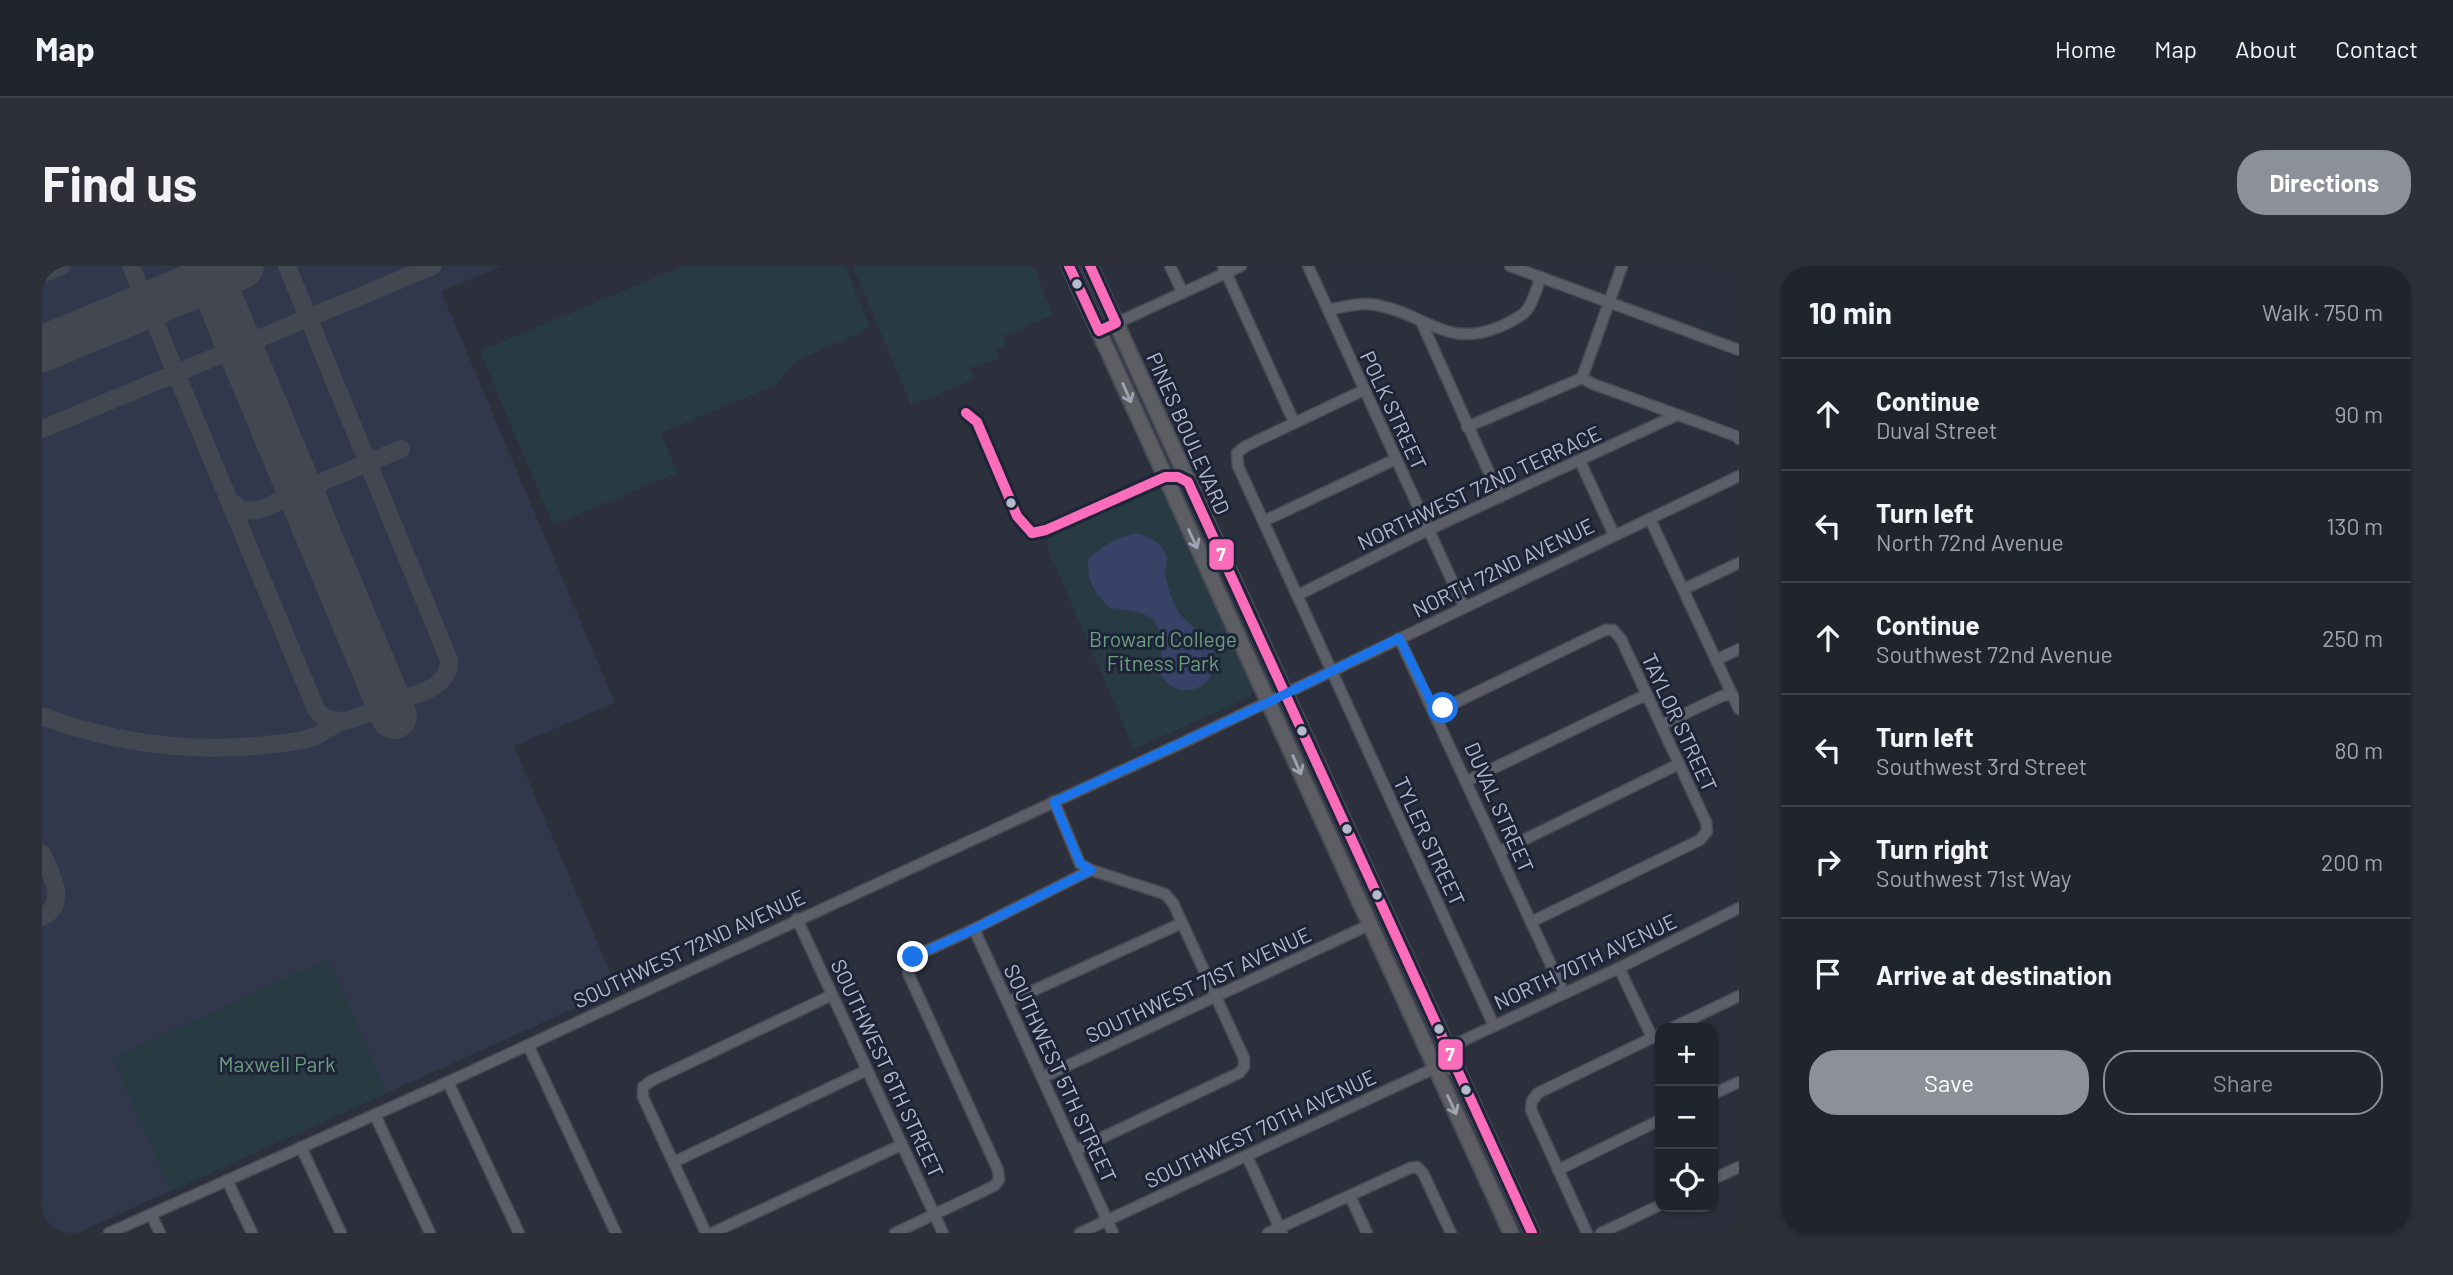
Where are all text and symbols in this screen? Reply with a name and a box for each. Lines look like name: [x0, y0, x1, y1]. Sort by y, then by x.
text: Map: [35, 28, 95, 68]
text: Home: [2055, 34, 2116, 63]
text: Map: [2154, 34, 2197, 63]
text: About: [2235, 34, 2297, 63]
text: Contact: [2335, 34, 2418, 63]
button: Directions: [2237, 150, 2411, 215]
text: Find us: [42, 153, 197, 212]
unlabelled marker: [1070, 277, 1084, 291]
text: 10 min: [1809, 294, 1892, 330]
text: Walk · 750 m: [2262, 298, 2383, 326]
street label: POLK STREET: [1356, 347, 1432, 474]
street label: PINES BOULEVARD: [1142, 348, 1236, 518]
one-way arrow: [1121, 382, 1134, 403]
text: Continue: [1876, 385, 1980, 416]
icon: ahead: [1809, 395, 1847, 433]
text: 90 m: [2334, 400, 2383, 428]
text: Duval Street: [1876, 416, 1997, 444]
street label: NORTHWEST 72ND TERRACE: [1353, 419, 1605, 555]
unlabelled marker: [1004, 496, 1018, 510]
text: Turn left: [1876, 497, 1974, 528]
icon: left: [1809, 507, 1847, 545]
street label: NORTH 72ND AVENUE: [1408, 512, 1598, 622]
text: 130 m: [2326, 512, 2383, 540]
one-way arrow: [1187, 528, 1201, 549]
text: North 72nd Avenue: [1876, 528, 2064, 556]
line badge: 7: [1208, 538, 1235, 571]
text: 7: [1216, 542, 1226, 565]
text: Continue: [1876, 609, 1980, 640]
icon: ahead: [1809, 619, 1847, 657]
text: 250 m: [2322, 624, 2383, 652]
park label: Broward College Fitness Park: [1089, 626, 1237, 675]
text: Southwest 72nd Avenue: [1876, 640, 2113, 668]
street label: TAYLOR STREET: [1637, 649, 1723, 795]
route start: [1427, 692, 1458, 723]
text: Turn left: [1876, 721, 1974, 752]
unlabelled marker: [1295, 724, 1309, 738]
icon: left: [1809, 731, 1847, 769]
text: 80 m: [2334, 736, 2383, 764]
street label: DUVAL STREET: [1460, 738, 1540, 876]
text: Southwest 3rd Street: [1876, 752, 2087, 780]
one-way arrow: [1291, 753, 1304, 775]
street label: TYLER STREET: [1389, 772, 1471, 910]
unlabelled marker: [1340, 822, 1354, 836]
text: Turn right: [1876, 833, 1989, 864]
icon: right: [1809, 843, 1847, 881]
text: 200 m: [2321, 848, 2383, 876]
text: Southwest 71st Way: [1876, 864, 2071, 892]
street label: SOUTHWEST 72ND AVENUE: [569, 883, 809, 1013]
unlabelled marker: [1370, 888, 1384, 902]
street label: NORTH 70TH AVENUE: [1490, 908, 1680, 1014]
street label: SOUTHWEST 71ST AVENUE: [1081, 921, 1315, 1047]
route end: [897, 941, 928, 972]
street label: SOUTHWEST 6TH STREET: [826, 955, 950, 1181]
icon: arrive: [1809, 955, 1847, 993]
text: Arrive at destination: [1876, 959, 2112, 990]
street label: SOUTHWEST 5TH STREET: [999, 960, 1123, 1186]
unlabelled marker: [1432, 1022, 1446, 1036]
map controls: [1655, 1023, 1718, 1212]
button: +: [1655, 1023, 1718, 1086]
line badge: 7: [1437, 1038, 1464, 1071]
text: 7: [1445, 1042, 1455, 1065]
button: Save: [1809, 1050, 2089, 1115]
button: Share: [2103, 1050, 2383, 1115]
park label: Maxwell Park: [219, 1051, 335, 1076]
street label: SOUTHWEST 70TH AVENUE: [1140, 1063, 1380, 1193]
unlabelled marker: [1459, 1083, 1473, 1097]
button: −: [1655, 1086, 1718, 1149]
one-way arrow: [1446, 1094, 1459, 1115]
button: locate: [1655, 1149, 1718, 1212]

